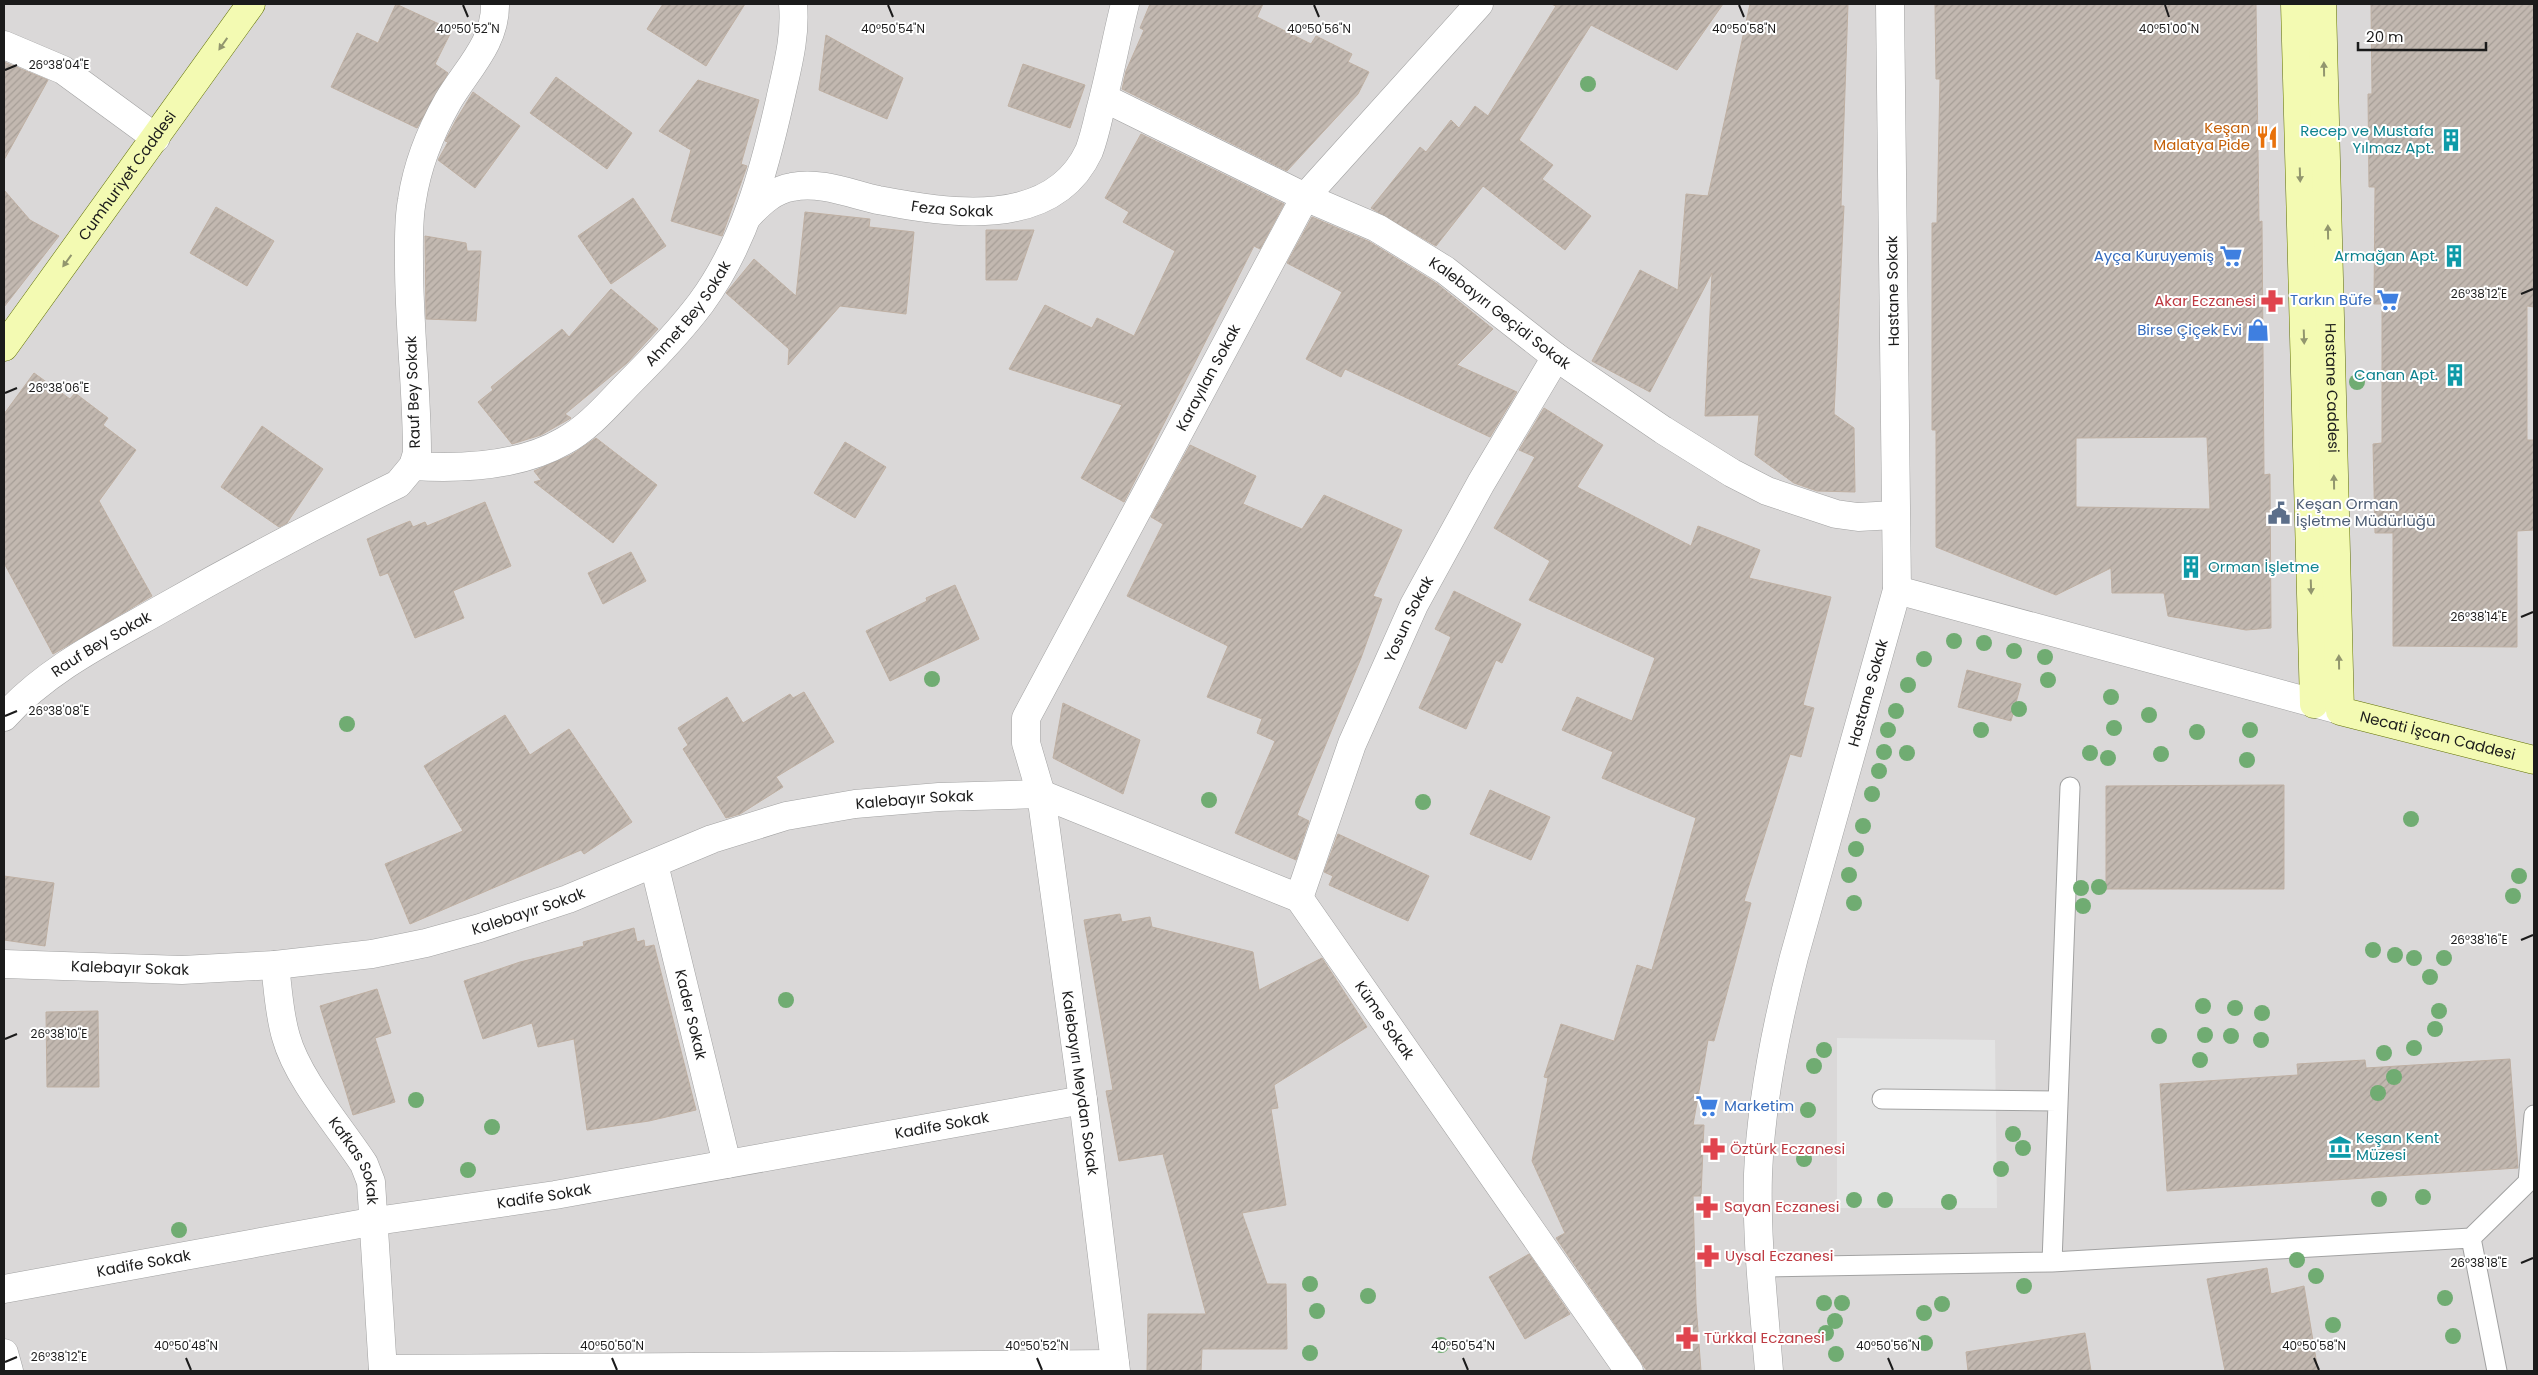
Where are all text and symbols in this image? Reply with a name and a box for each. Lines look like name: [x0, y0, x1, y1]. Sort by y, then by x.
text: 40°50'52"N: [436, 20, 500, 37]
text: 40°50'54"N: [861, 20, 925, 37]
text: 40°50'56"N: [1287, 20, 1351, 37]
text: 40°50'58"N: [1712, 20, 1776, 37]
text: 40°51'00"N: [2139, 20, 2199, 37]
scale bar: [2358, 20, 2486, 52]
text: 20 m: [2366, 26, 2404, 47]
one-way arrow: [218, 37, 228, 50]
text: 26°38'04"E: [29, 56, 89, 73]
one-way arrow: [2319, 61, 2327, 77]
street label: Cumhuriyet Caddesi: [73, 106, 181, 245]
place label: Keşan Malatya Pide: [2153, 117, 2250, 155]
place label: Recep ve Mustafa Yılmaz Apt.: [2300, 120, 2434, 158]
restaurant icon: Keşan Malatya Pide: [2254, 124, 2280, 150]
building icon: Recep ve Mustafa Yılmaz Apt.: [2438, 127, 2464, 153]
one-way arrow: [2296, 167, 2304, 183]
street label: Feza Sokak: [910, 195, 994, 221]
one-way arrow: [2324, 224, 2332, 240]
street label: Hastane Sokak: [1881, 235, 1904, 347]
supermarket icon: Ayça Kuruyemiş: [2218, 243, 2244, 269]
building icon: Armağan Apt.: [2441, 243, 2467, 269]
place label: Ayça Kuruyemiş: [2094, 245, 2214, 266]
place label: Armağan Apt.: [2334, 245, 2438, 266]
street label: Kalebayırı Geçidi Sokak: [1425, 252, 1575, 374]
one-way arrow: [62, 254, 72, 268]
street label: Ahmet Bey Sokak: [640, 257, 735, 371]
text: 26°38'12"E: [2451, 285, 2507, 302]
supermarket icon: Tarkın Büfe: [2375, 287, 2401, 313]
pharmacy icon: Akar Eczanesi: [2259, 288, 2285, 314]
place label: Tarkın Büfe: [2290, 289, 2372, 310]
place label: Akar Eczanesi: [2154, 290, 2256, 311]
shop icon: Birse Çiçek Evi: [2245, 317, 2271, 343]
place label: Birse Çiçek Evi: [2137, 319, 2242, 340]
street label: Karayılan Sokak: [1171, 320, 1245, 435]
street label: Hastane Caddesi: [2320, 323, 2344, 453]
one-way arrow: [2300, 330, 2308, 346]
street label: Rauf Bey Sokak: [400, 335, 425, 449]
building icon: Canan Apt.: [2442, 362, 2468, 388]
place label: Canan Apt.: [2354, 364, 2438, 385]
text: 26°38'06"E: [29, 379, 89, 396]
one-way arrow: [2330, 474, 2338, 490]
place label: Keşan Orman İşletme Müdürlüğü: [2296, 493, 2436, 531]
public building icon: Keşan Orman İşletme Müdürlüğü: [2266, 500, 2292, 526]
building icon: Orman İşletme: [2178, 554, 2204, 580]
place label: Orman İşletme: [2208, 556, 2319, 577]
street label: Yosun Sokak: [1379, 572, 1438, 666]
one-way arrow: [2307, 580, 2315, 596]
street label: Rauf Bey Sokak: [47, 606, 155, 682]
text: 26°38'14"E: [2450, 608, 2508, 625]
street label: Hastane Sokak: [1843, 636, 1893, 749]
one-way arrow: [2335, 654, 2343, 670]
text: 26°38'08"E: [29, 702, 89, 719]
street label: Necati İşcan Caddesi: [2358, 705, 2518, 765]
street label: Kalebayır Sokak: [855, 785, 974, 814]
street label: Kalebayır Sokak: [469, 882, 588, 940]
text: 26°38'16"E: [2450, 931, 2508, 948]
street label: Kalebayır Sokak: [71, 955, 190, 980]
street label: Kader Sokak: [670, 967, 712, 1062]
street label: Küme Sokak: [1350, 977, 1420, 1064]
street label: Kalebayırı Meydan Sokak: [1057, 989, 1104, 1177]
text: 26°38'10"E: [30, 1025, 88, 1042]
supermarket icon: Marketim: [1694, 1093, 1720, 1119]
place label: Marketim: [1724, 1095, 1794, 1116]
street label: Kadife Sokak: [893, 1106, 991, 1144]
street label: Kafkas Sokak: [324, 1112, 383, 1206]
place label: Keşan Kent Müzesi: [2356, 1127, 2439, 1165]
museum icon: Keşan Kent Müzesi: [2327, 1134, 2353, 1160]
pharmacy icon: Öztürk Eczanesi: [1701, 1136, 1727, 1162]
place label: Öztürk Eczanesi: [1730, 1138, 1845, 1159]
street label: Kadife Sokak: [495, 1178, 593, 1213]
pharmacy icon: Sayan Eczanesi: [1694, 1194, 1720, 1220]
place label: Sayan Eczanesi: [1724, 1196, 1839, 1217]
pharmacy icon: Uysal Eczanesi: [1695, 1243, 1721, 1269]
street label: Kadife Sokak: [95, 1244, 193, 1282]
place label: Uysal Eczanesi: [1725, 1245, 1833, 1266]
text: 26°38'18"E: [2450, 1254, 2508, 1271]
pharmacy icon: Türkkal Eczanesi: [1674, 1325, 1700, 1351]
place label: Türkkal Eczanesi: [1704, 1327, 1825, 1348]
text: 40°50'48"N: [154, 1337, 218, 1354]
text: 40°50'50"N: [580, 1337, 644, 1354]
text: 40°50'52"N: [1005, 1337, 1069, 1354]
text: 40°50'54"N: [1431, 1337, 1495, 1354]
text: 40°50'56"N: [1856, 1337, 1920, 1354]
text: 40°50'58"N: [2282, 1337, 2346, 1354]
text: 26°38'12"E: [31, 1348, 87, 1365]

